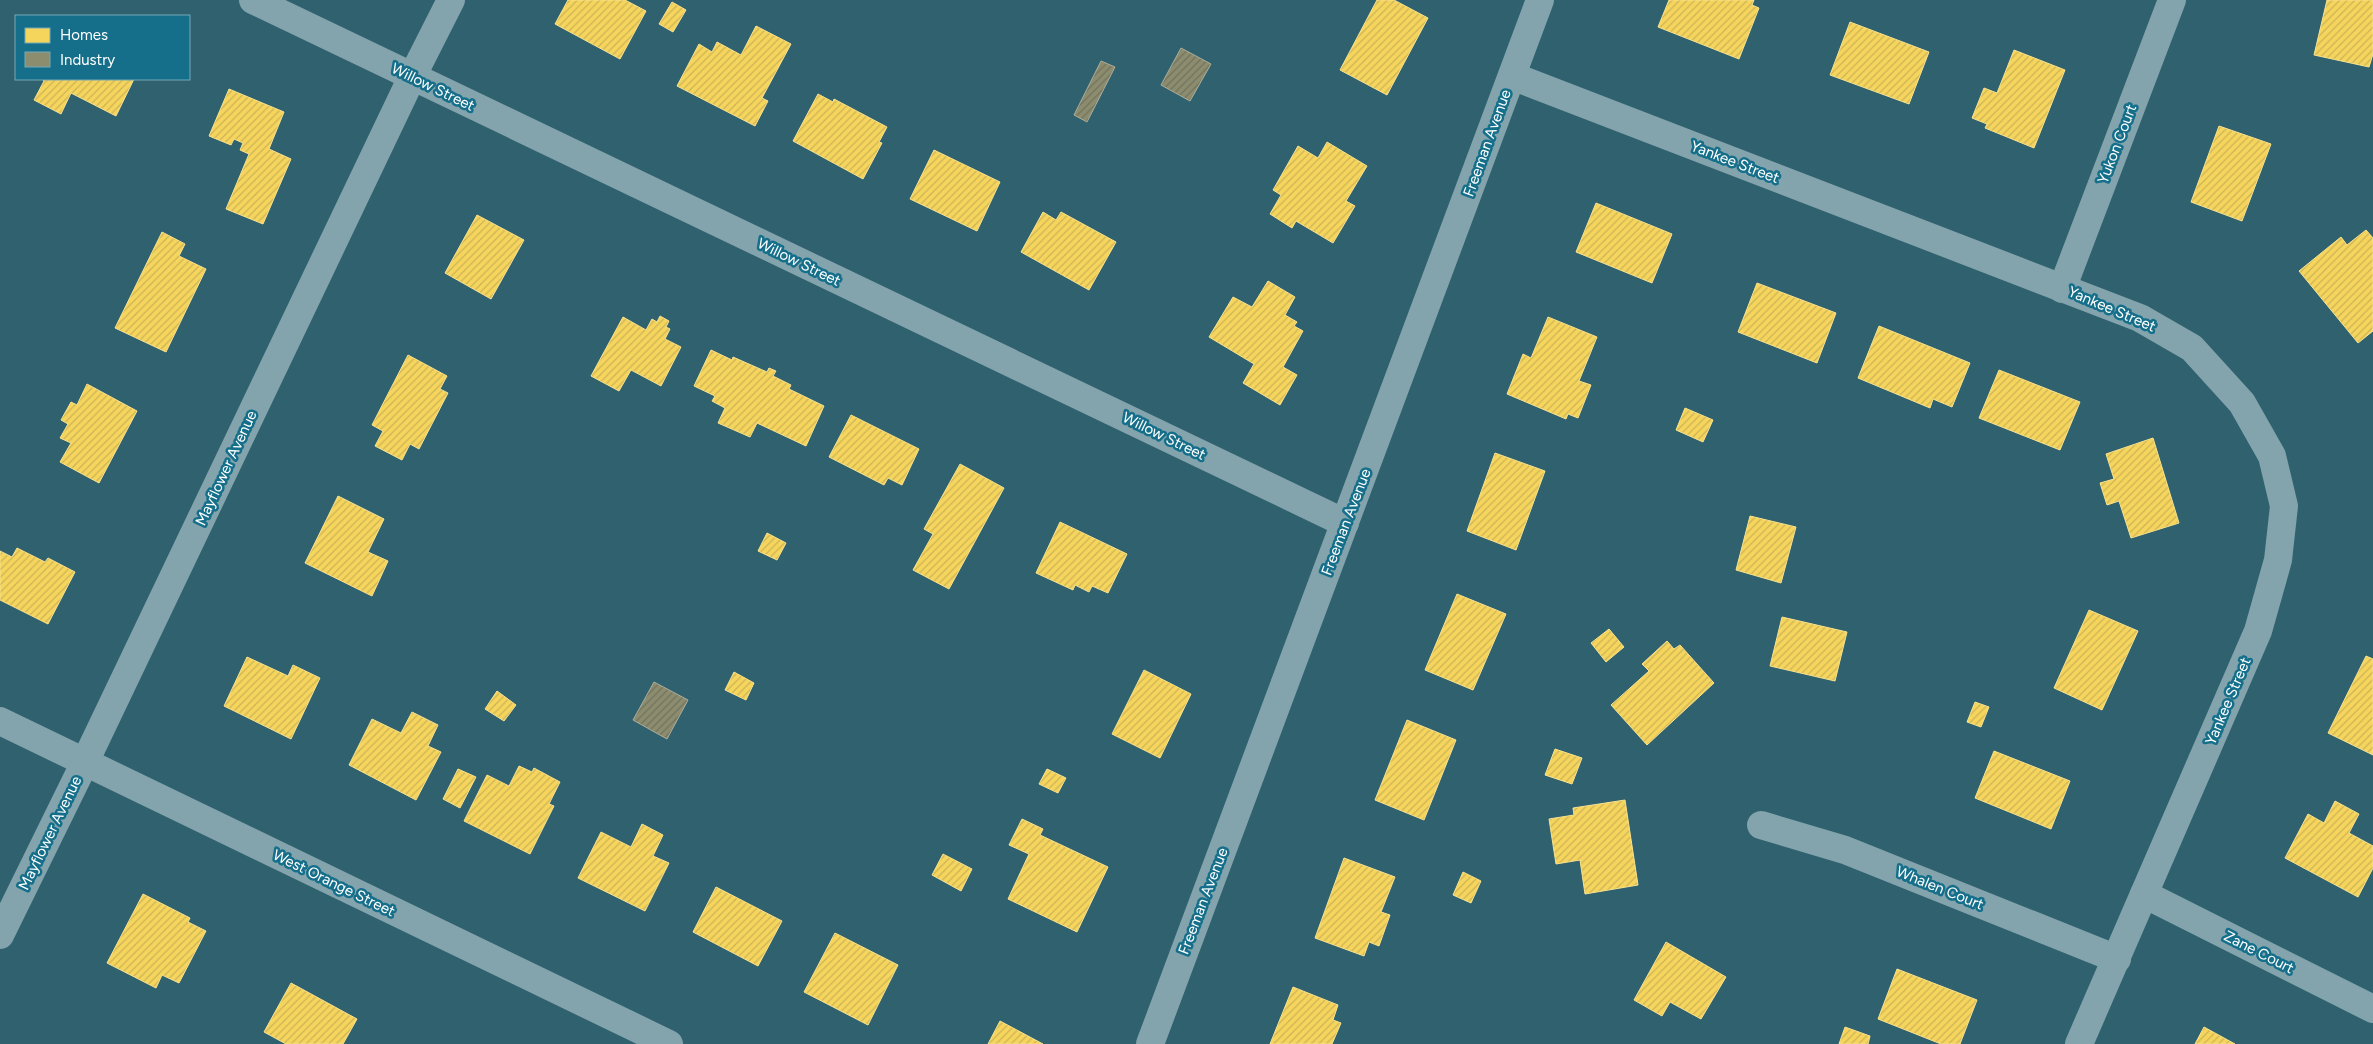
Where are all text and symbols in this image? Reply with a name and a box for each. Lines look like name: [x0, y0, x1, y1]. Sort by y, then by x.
legend: [15, 15, 190, 80]
text: Homes: [60, 26, 108, 44]
text: Industry: [60, 51, 115, 69]
street label: Willow Street: [388, 59, 478, 115]
street label: Freeman Avenue: [1459, 87, 1515, 199]
street label: Yukon Court: [2094, 101, 2140, 186]
street label: Yankee Street: [1688, 137, 1782, 187]
street label: Willow Street: [754, 234, 844, 290]
street label: Yankee Street: [2066, 282, 2159, 336]
street label: Mayflower Avenue: [191, 408, 261, 528]
street label: Willow Street: [1119, 408, 1209, 464]
street label: Freeman Avenue: [1317, 466, 1375, 578]
street label: Yankee Street: [2201, 654, 2255, 747]
street label: Mayflower Avenue: [15, 773, 85, 893]
street label: Freeman Avenue: [1174, 845, 1232, 957]
street label: West Orange Street: [270, 846, 398, 921]
street label: Whalen Court: [1894, 862, 1987, 914]
street label: Zane Court: [2221, 927, 2297, 977]

